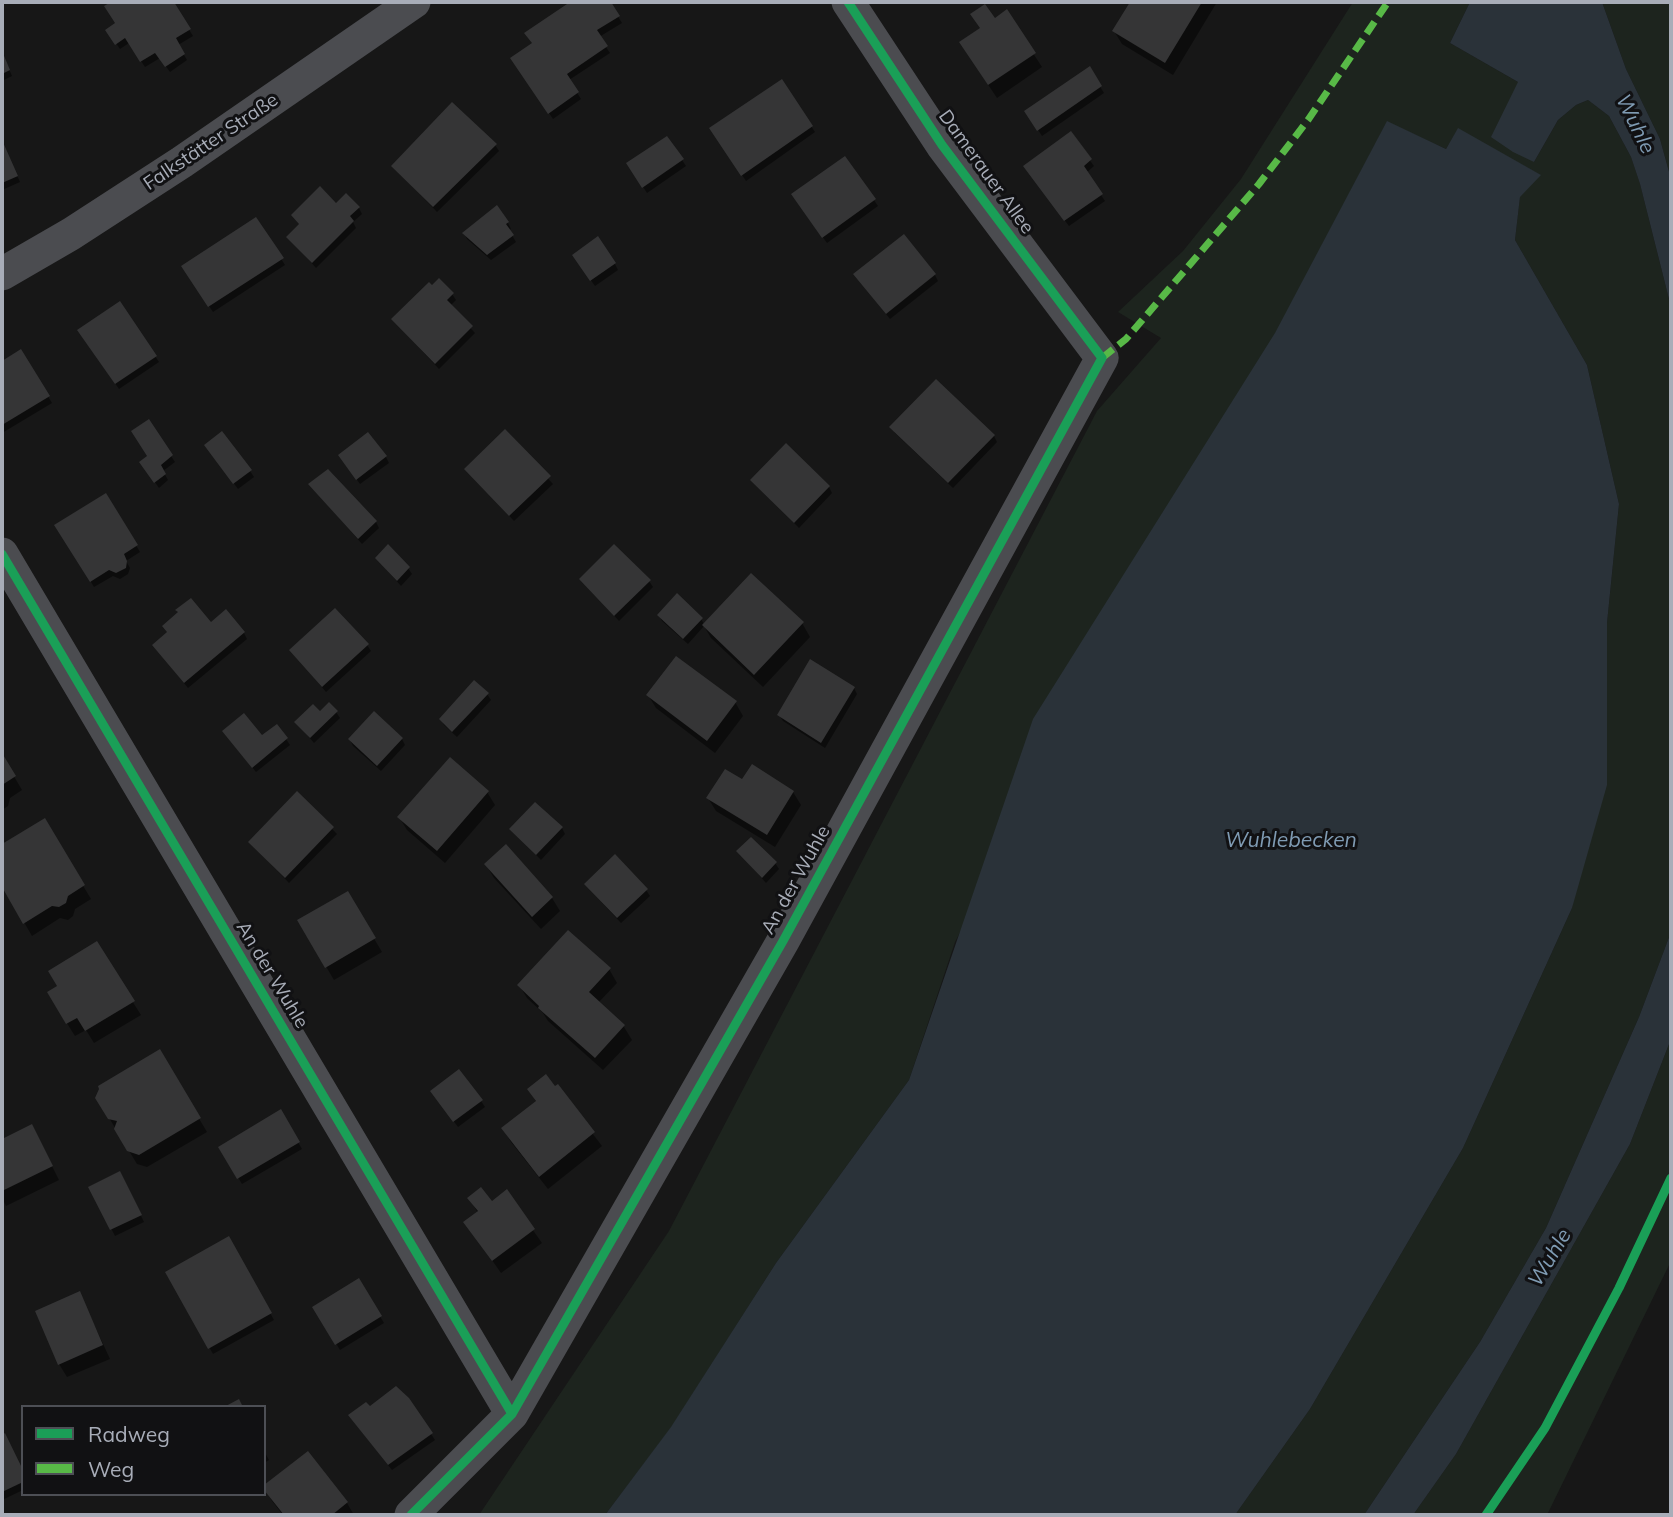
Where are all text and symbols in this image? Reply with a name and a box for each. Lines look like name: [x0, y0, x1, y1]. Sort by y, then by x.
street label: Falkstätter Straße: [139, 89, 283, 195]
water label: Wuhle: [1610, 90, 1660, 158]
street label: Damerauer Allee: [933, 106, 1039, 238]
street label: An der Wuhle: [757, 822, 835, 938]
water label: Wuhlebecken: [1225, 828, 1357, 854]
street label: An der Wuhle: [231, 917, 313, 1033]
water label: Wuhle: [1523, 1224, 1577, 1292]
legend: [21, 1405, 266, 1496]
text: Radweg: [88, 1421, 170, 1447]
text: Weg: [88, 1456, 134, 1482]

